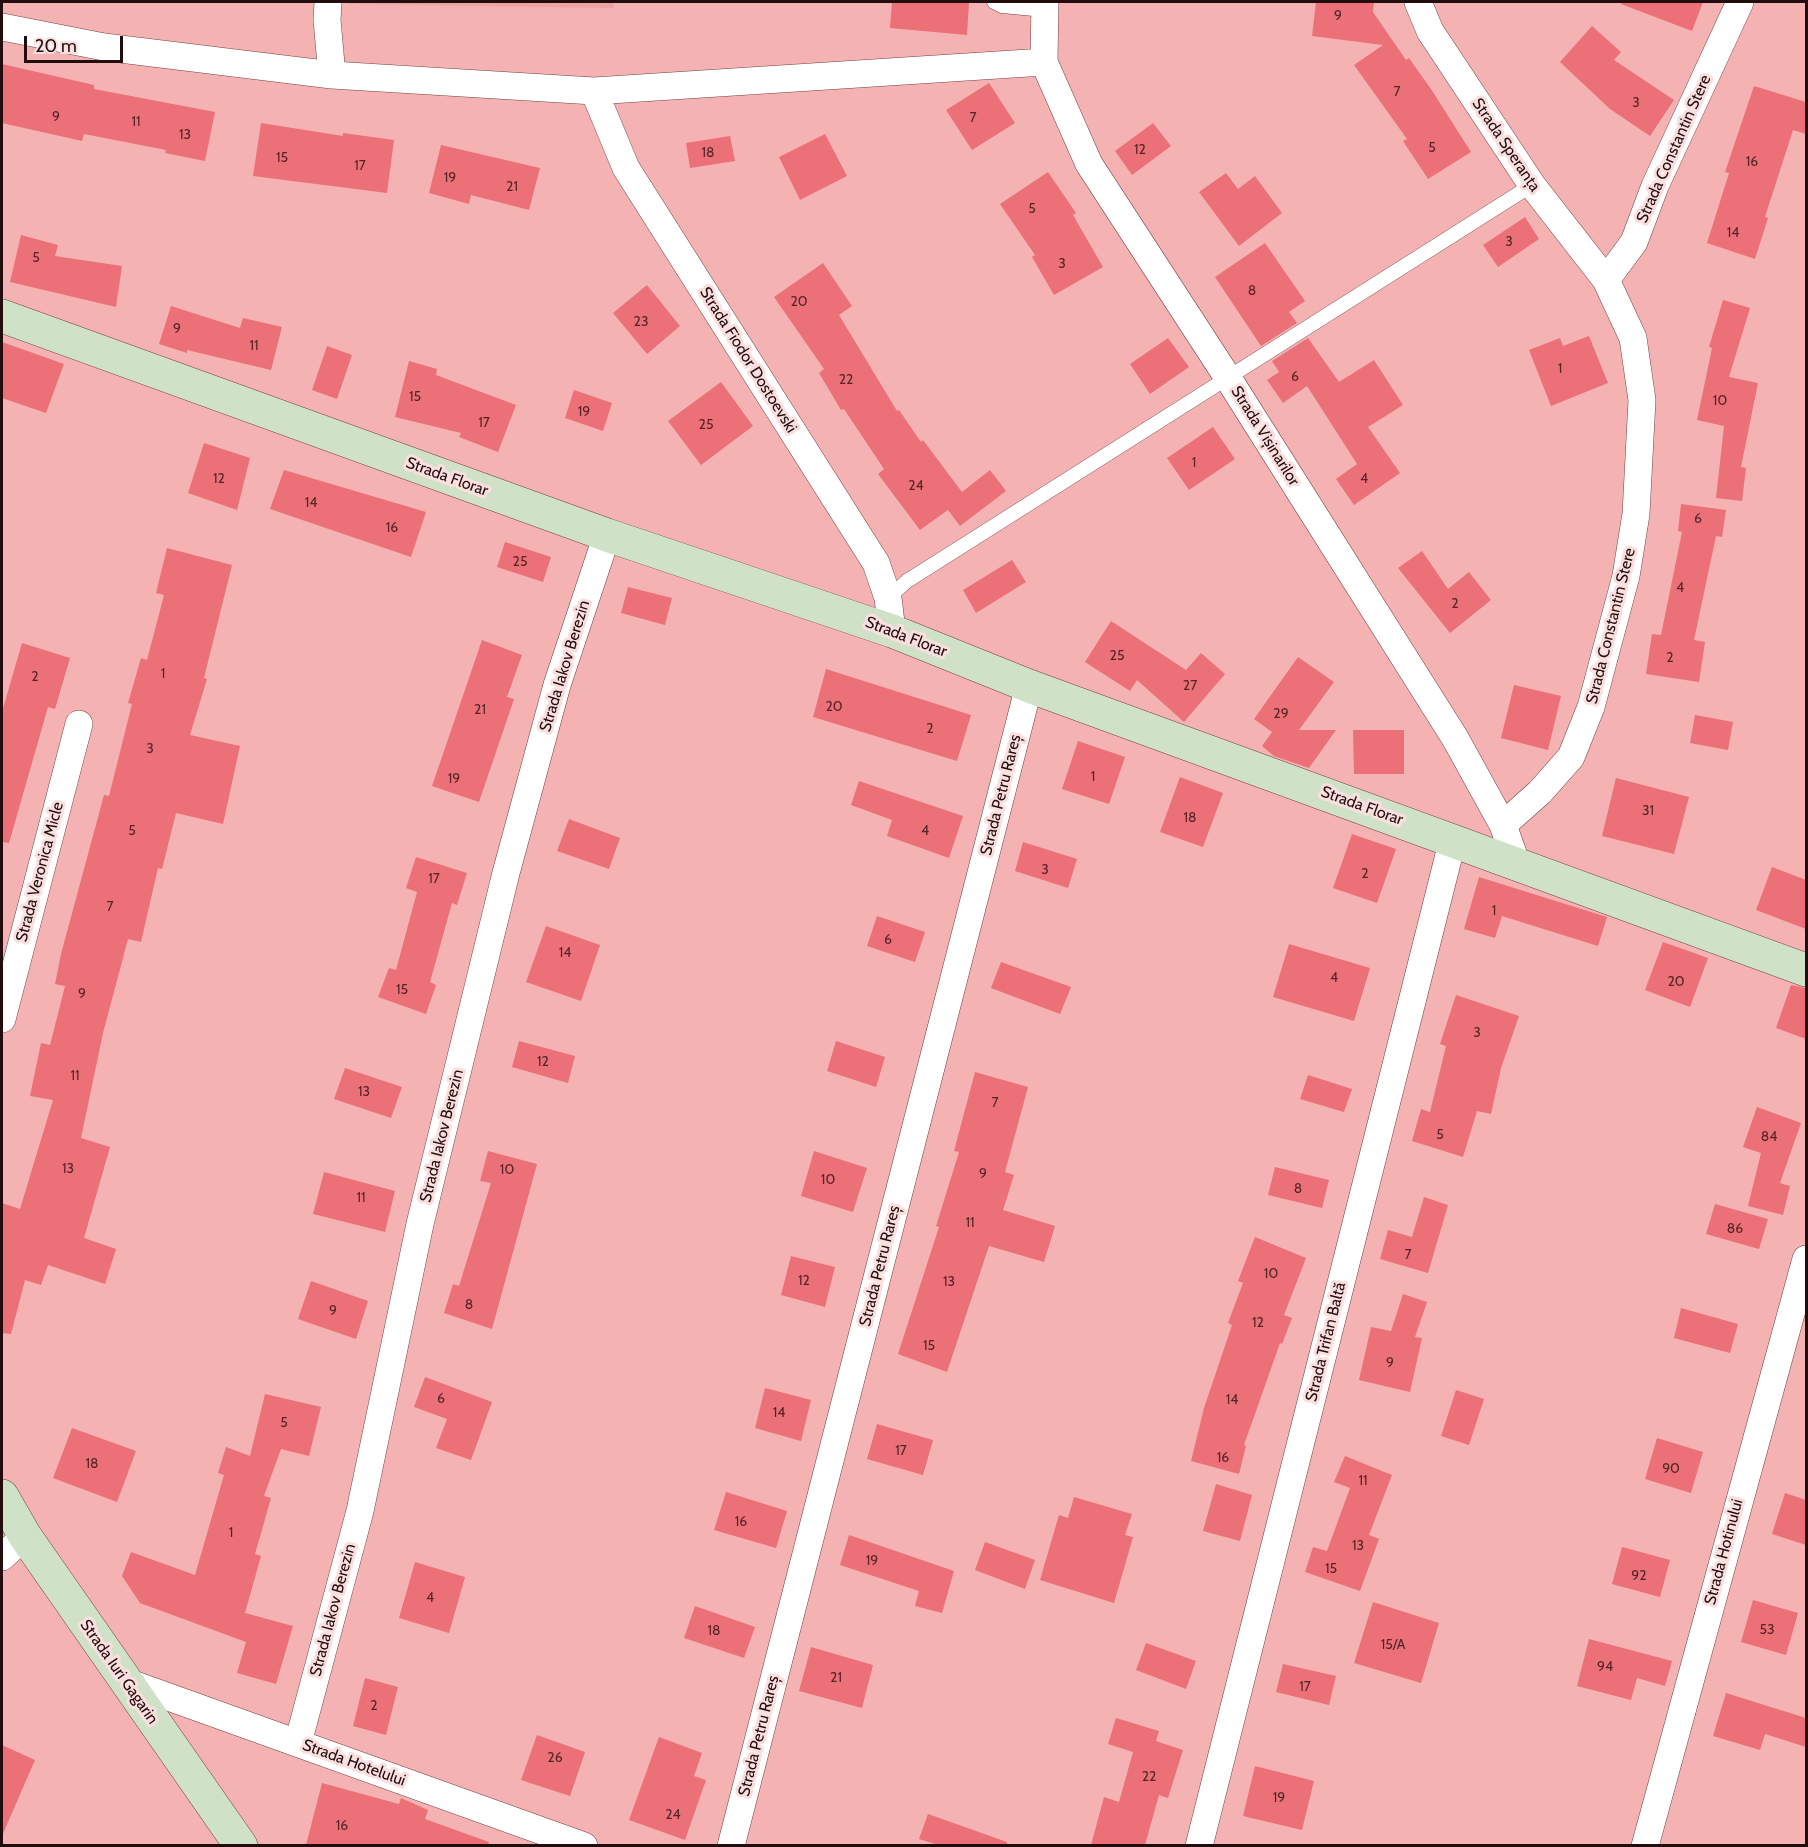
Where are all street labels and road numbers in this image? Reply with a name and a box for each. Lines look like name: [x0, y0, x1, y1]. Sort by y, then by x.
street label: Strada Constantin Stere: [1633, 72, 1715, 226]
street label: Strada Speranța: [1468, 95, 1544, 195]
street label: Strada Fiodor Dostoevski: [695, 284, 801, 436]
street label: Strada Vișinarilor: [1227, 383, 1303, 489]
street label: Strada Florar: [403, 453, 491, 501]
street label: Strada Constantin Stere: [1582, 546, 1640, 706]
street label: Strada Iakov Berezin: [536, 598, 594, 734]
street label: Strada Florar: [862, 613, 950, 661]
street label: Strada Petru Rareș: [977, 733, 1025, 857]
street label: Strada Florar: [1318, 782, 1406, 830]
street label: Strada Veronica Micle: [12, 800, 68, 944]
street label: Strada Iakov Berezin: [416, 1067, 468, 1205]
street label: Strada Petru Rareș: [856, 1204, 904, 1328]
street label: Strada Trifan Baltă: [1302, 1280, 1350, 1404]
street label: Strada Hotinului: [1701, 1497, 1747, 1607]
street label: Strada Iakov Berezin: [306, 1542, 360, 1678]
street label: Strada Iuri Gagarin: [76, 1616, 162, 1728]
street label: Strada Petru Rareș: [735, 1674, 783, 1798]
street label: Strada Hotelului: [300, 1735, 408, 1791]

